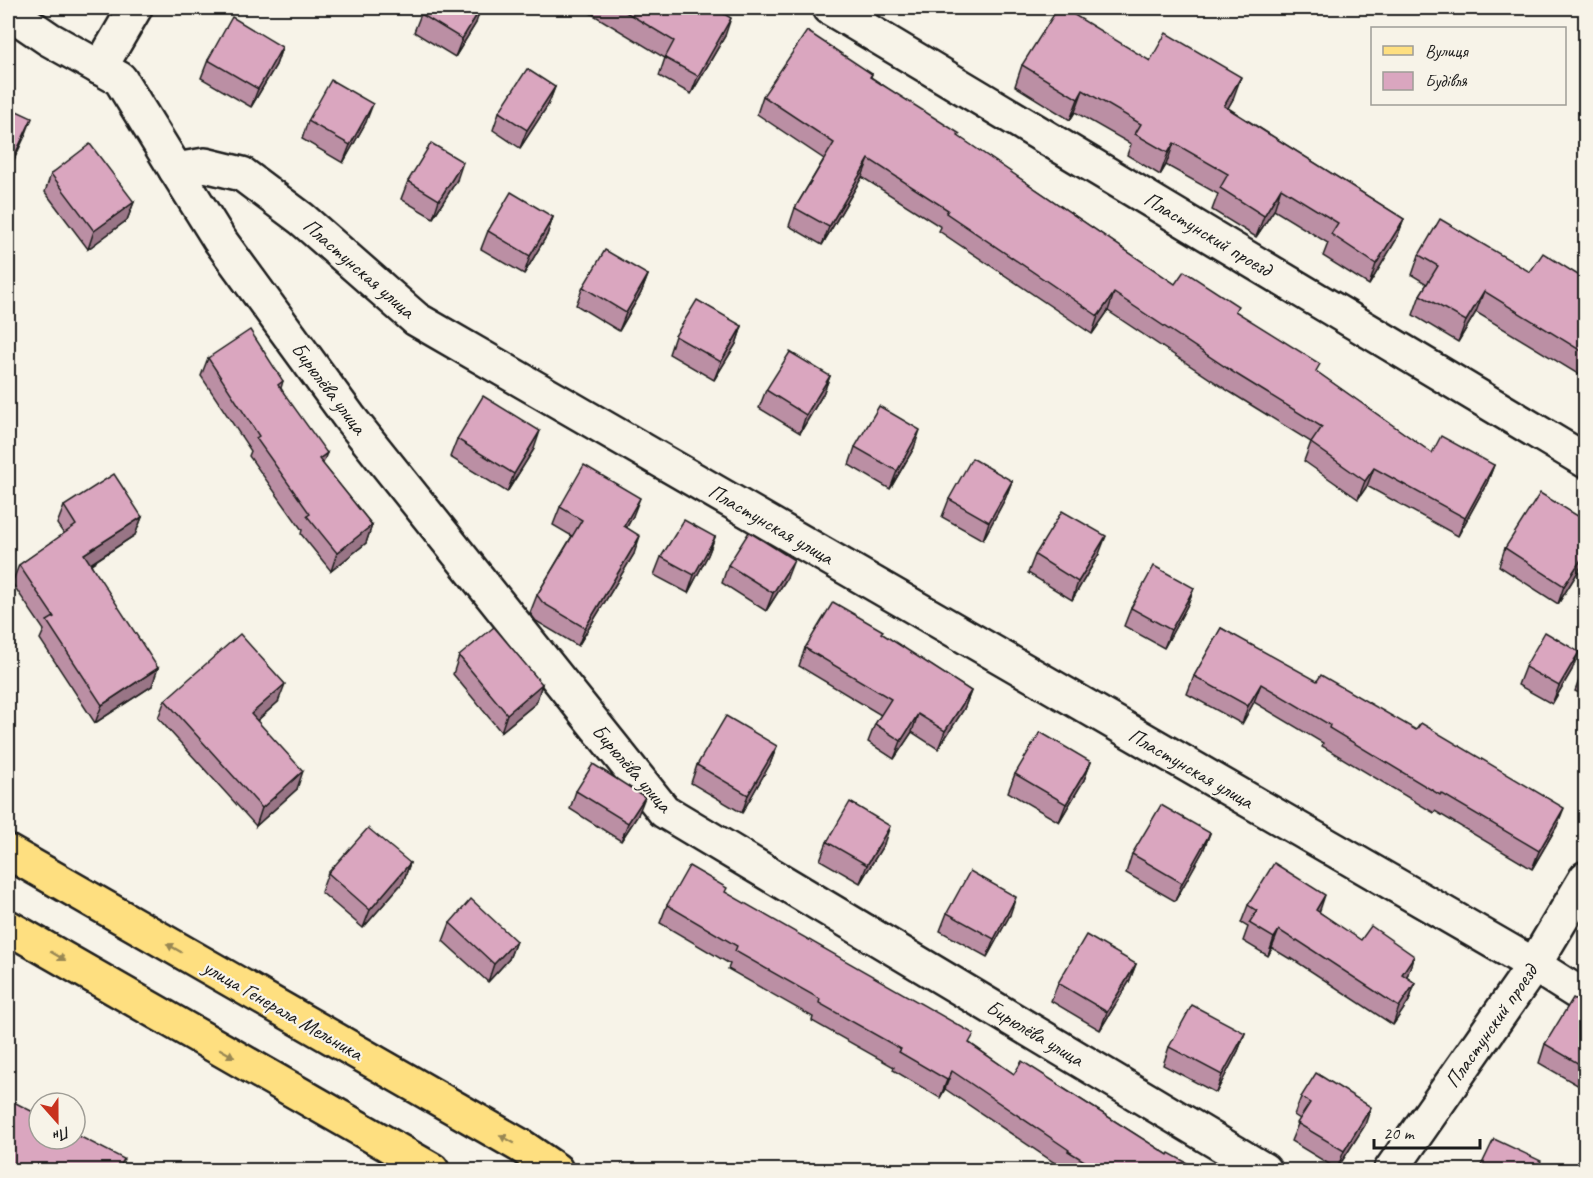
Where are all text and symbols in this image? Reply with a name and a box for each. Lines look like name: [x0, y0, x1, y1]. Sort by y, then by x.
legend: [1371, 27, 1566, 105]
text: Вулиця: [1425, 40, 1469, 62]
text: Будівля: [1425, 70, 1468, 92]
street label: Пластунский проезд: [1139, 186, 1279, 284]
street label: Пластунская улица: [298, 212, 422, 325]
street label: Бирюлёва улица: [286, 337, 373, 441]
street label: Пластунская улица: [704, 478, 840, 571]
street label: Бирюлёва улица: [586, 718, 679, 819]
street label: Пластунская улица: [1124, 722, 1260, 815]
one-way arrow: [165, 943, 182, 953]
one-way arrow: [50, 951, 67, 961]
street label: улица Генерала Мельника: [197, 953, 369, 1067]
street label: Пластунский проезд: [1439, 957, 1545, 1093]
street label: Бирюлёва улица: [982, 994, 1090, 1073]
one-way arrow: [219, 1048, 236, 1058]
north arrow: [27, 1091, 87, 1151]
scale bar: [1374, 1112, 1480, 1150]
text: Пн: [50, 1122, 73, 1147]
text: 20 m: [1383, 1122, 1416, 1144]
one-way arrow: [498, 1134, 515, 1144]

